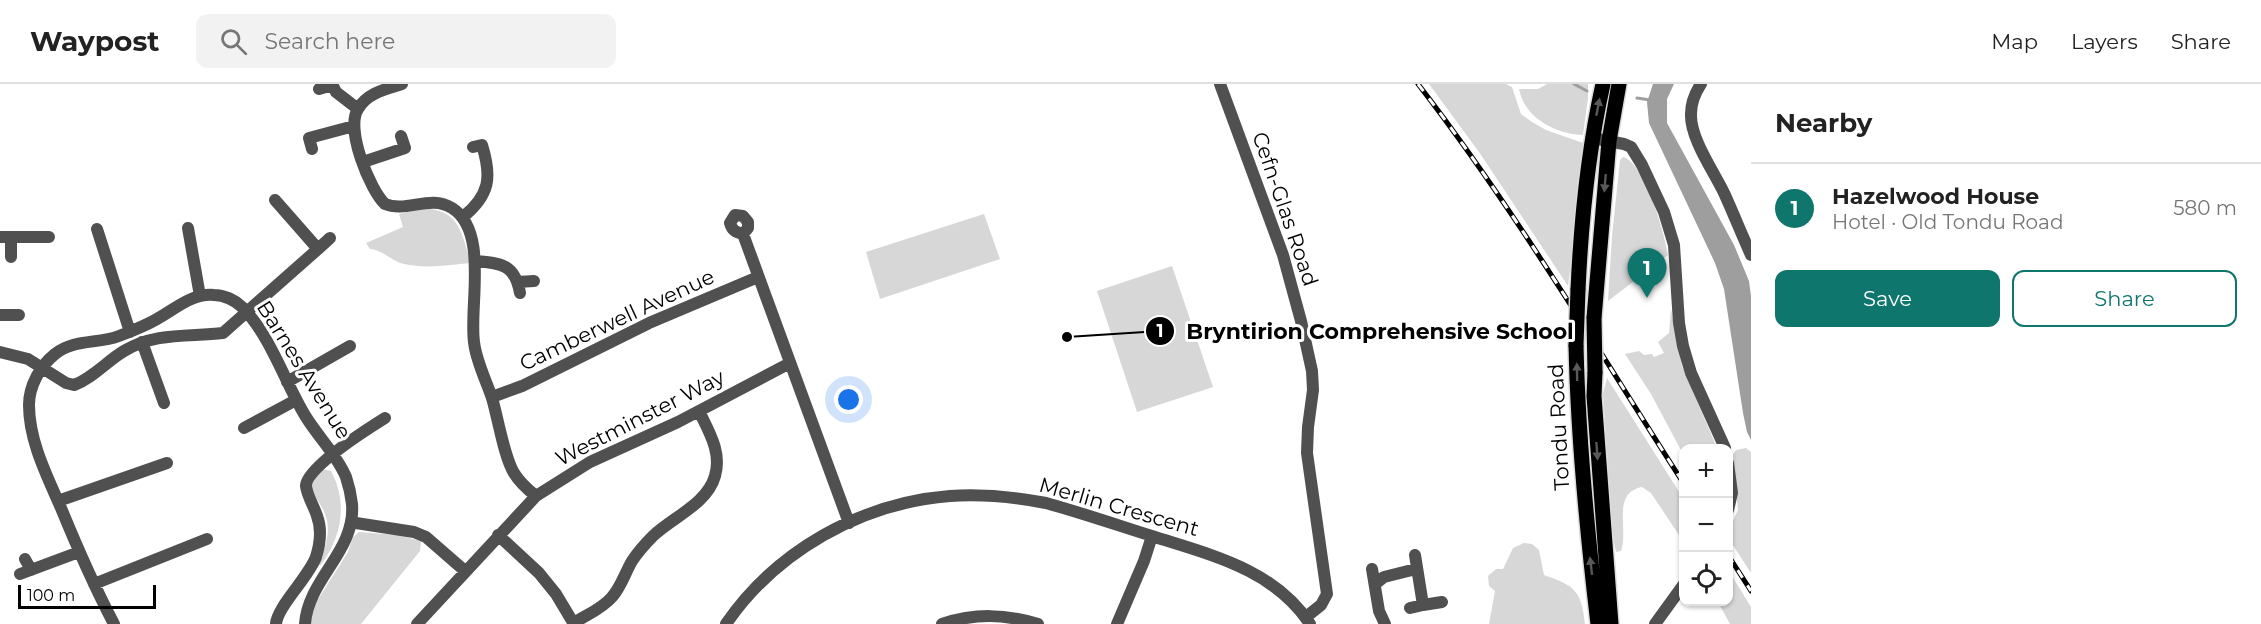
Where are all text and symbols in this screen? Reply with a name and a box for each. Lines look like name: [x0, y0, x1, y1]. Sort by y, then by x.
search box: [196, 14, 616, 68]
text: Waypost: [30, 24, 160, 58]
icon: search: [217, 25, 250, 58]
text: Search here: [265, 28, 395, 55]
text: Map: [1991, 29, 2038, 54]
text: Layers: [2071, 29, 2138, 54]
text: Share: [2171, 29, 2231, 54]
one-way arrow: [1594, 97, 1603, 116]
text: Nearby: [1775, 107, 1872, 139]
street label: Cefn-Glas Road: [1247, 128, 1324, 289]
one-way arrow: [1600, 174, 1610, 193]
text: Hazelwood House: [1832, 183, 2039, 210]
text: 1: [1791, 196, 1798, 220]
text: 580 m: [2173, 196, 2237, 220]
text: Hotel · Old Tondu Road: [1832, 210, 2063, 234]
pin: 1: [1628, 248, 1666, 298]
street label: Camberwell Avenue: [515, 263, 718, 376]
button: Save: [1775, 270, 2000, 327]
button: Share: [2012, 270, 2237, 327]
street label: Barnes Avenue: [252, 296, 357, 444]
callout: Bryntirion Comprehensive School: [1145, 311, 1586, 351]
text: Bryntirion Comprehensive School: [1186, 318, 1574, 345]
text: 1: [1156, 320, 1164, 342]
one-way arrow: [1572, 362, 1582, 381]
street label: Tondu Road: [1543, 363, 1574, 491]
street label: Westminster Way: [551, 364, 729, 471]
your location: [834, 385, 863, 414]
one-way arrow: [1593, 441, 1602, 460]
map controls: [1679, 444, 1733, 606]
button: +: [1679, 444, 1733, 498]
street label: Merlin Crescent: [1036, 472, 1202, 541]
button: −: [1679, 498, 1733, 552]
button: locate: [1679, 552, 1733, 606]
one-way arrow: [1586, 556, 1595, 575]
scale bar: [18, 582, 156, 610]
text: 100 m: [27, 586, 75, 605]

